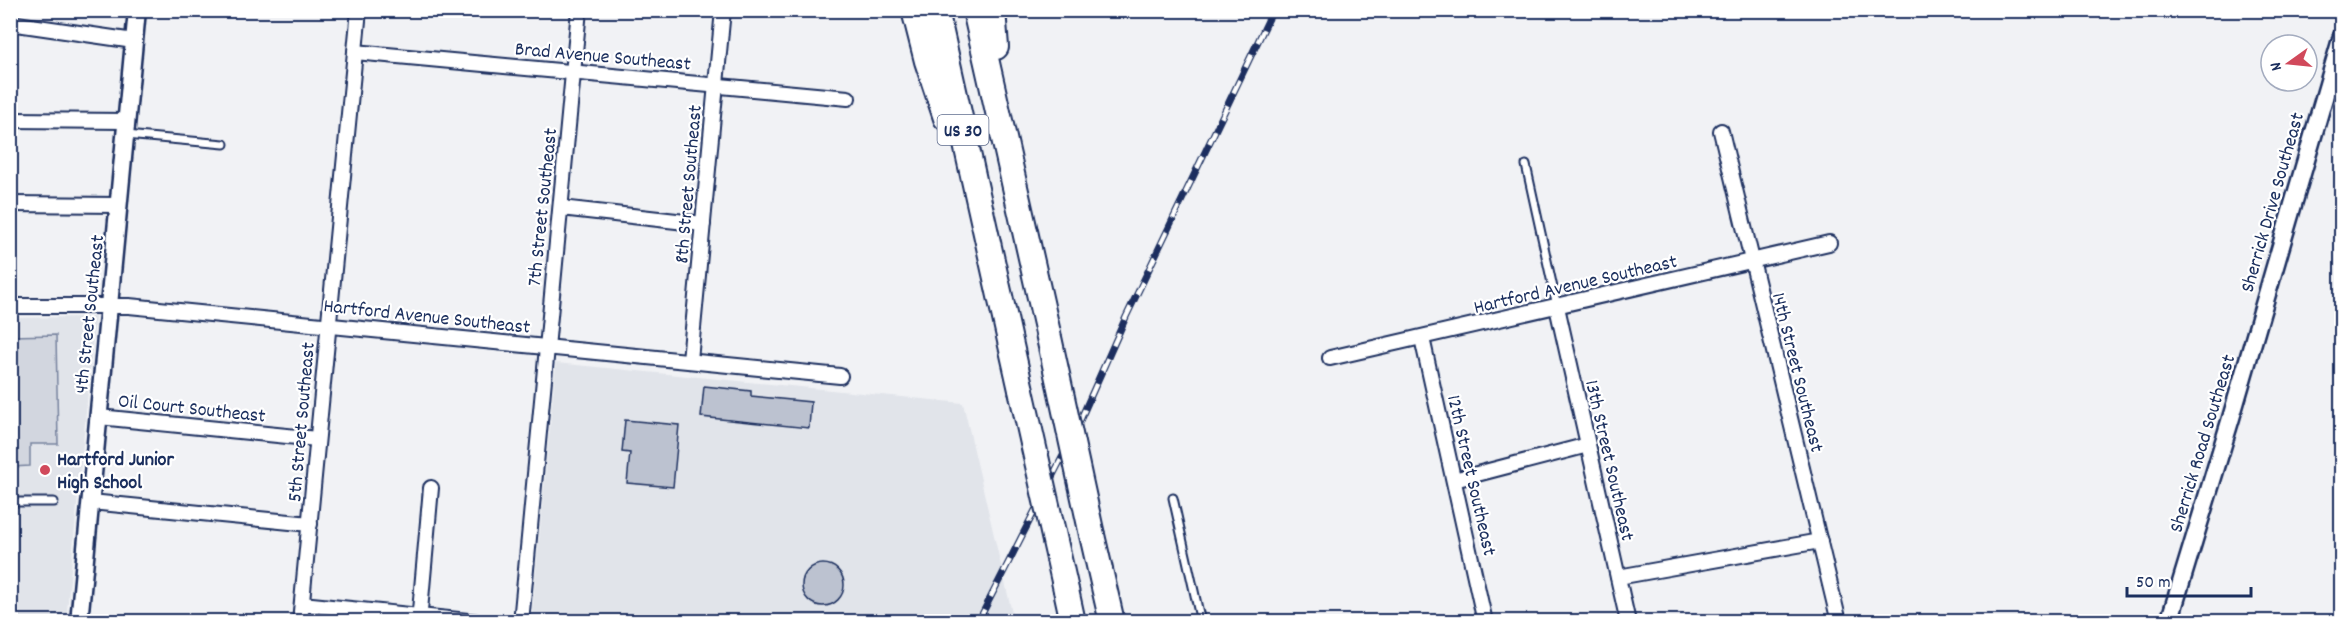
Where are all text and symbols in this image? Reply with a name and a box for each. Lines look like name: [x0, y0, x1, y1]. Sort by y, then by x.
north arrow: [2259, 33, 2319, 93]
street label: Brad Avenue Southeast: [514, 36, 692, 80]
text: N: [2265, 59, 2289, 73]
street label: 8th Street Southeast: [669, 104, 711, 265]
street label: Sherrick Drive Southeast: [2235, 110, 2313, 296]
road number: US 30: [938, 115, 988, 145]
street label: 7th Street Southeast: [522, 127, 566, 288]
street label: 4th Street Southeast: [69, 234, 113, 395]
street label: Hartford Avenue Southeast: [1471, 249, 1680, 323]
street label: 14th Street Southeast: [1763, 290, 1829, 456]
street label: Hartford Avenue Southeast: [322, 293, 532, 343]
street label: 5th Street Southeast: [282, 341, 324, 503]
street label: Sherrick Road Southeast: [2163, 351, 2244, 536]
street label: 13th Street Southeast: [1576, 377, 1640, 544]
street label: Oil Court Southeast: [117, 388, 267, 432]
street label: 12th Street Southeast: [1438, 392, 1502, 559]
place label: Hartford Junior High School: [57, 447, 174, 498]
marker: Hartford Junior High School: [38, 463, 52, 477]
scale bar: [2127, 560, 2252, 598]
text: 50 m: [2136, 571, 2171, 596]

